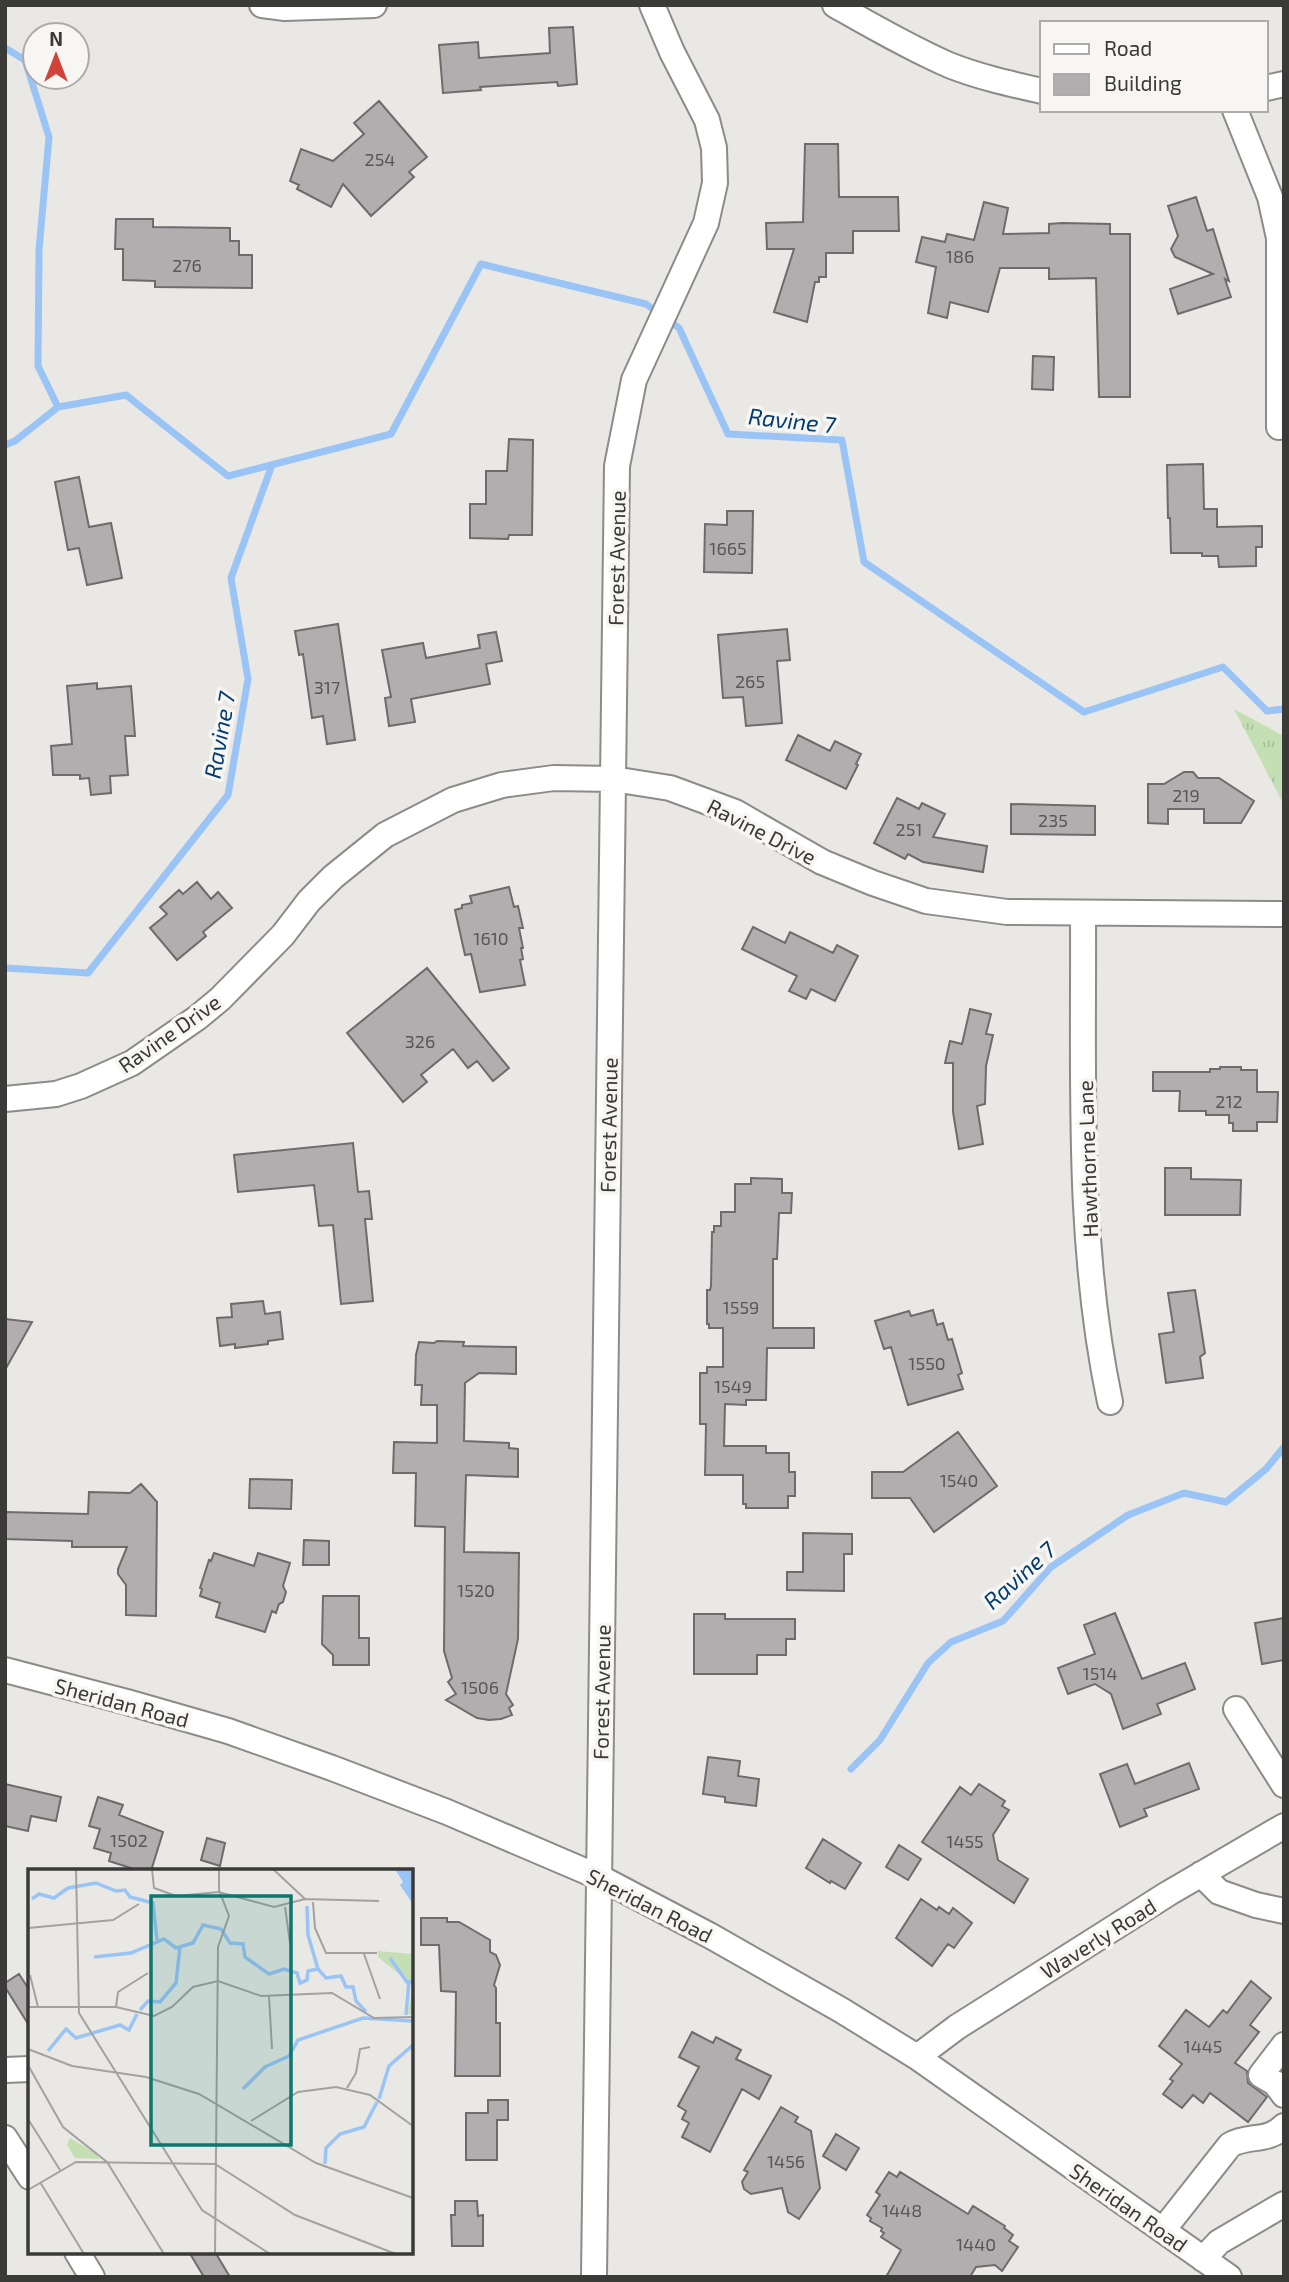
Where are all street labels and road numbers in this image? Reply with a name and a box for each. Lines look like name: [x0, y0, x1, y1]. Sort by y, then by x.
street label: Forest Avenue: [602, 490, 630, 626]
street label: Ravine Drive: [703, 793, 821, 869]
street label: Ravine Drive: [113, 989, 225, 1077]
street label: Forest Avenue: [594, 1057, 622, 1193]
street label: Hawthorne Lane: [1072, 1080, 1102, 1238]
street label: Forest Avenue: [587, 1624, 615, 1760]
street label: Sheridan Road: [52, 1672, 192, 1732]
street label: Sheridan Road: [583, 1863, 717, 1947]
street label: Waverly Road: [1036, 1893, 1160, 1983]
street label: Sheridan Road: [1065, 2157, 1193, 2257]

